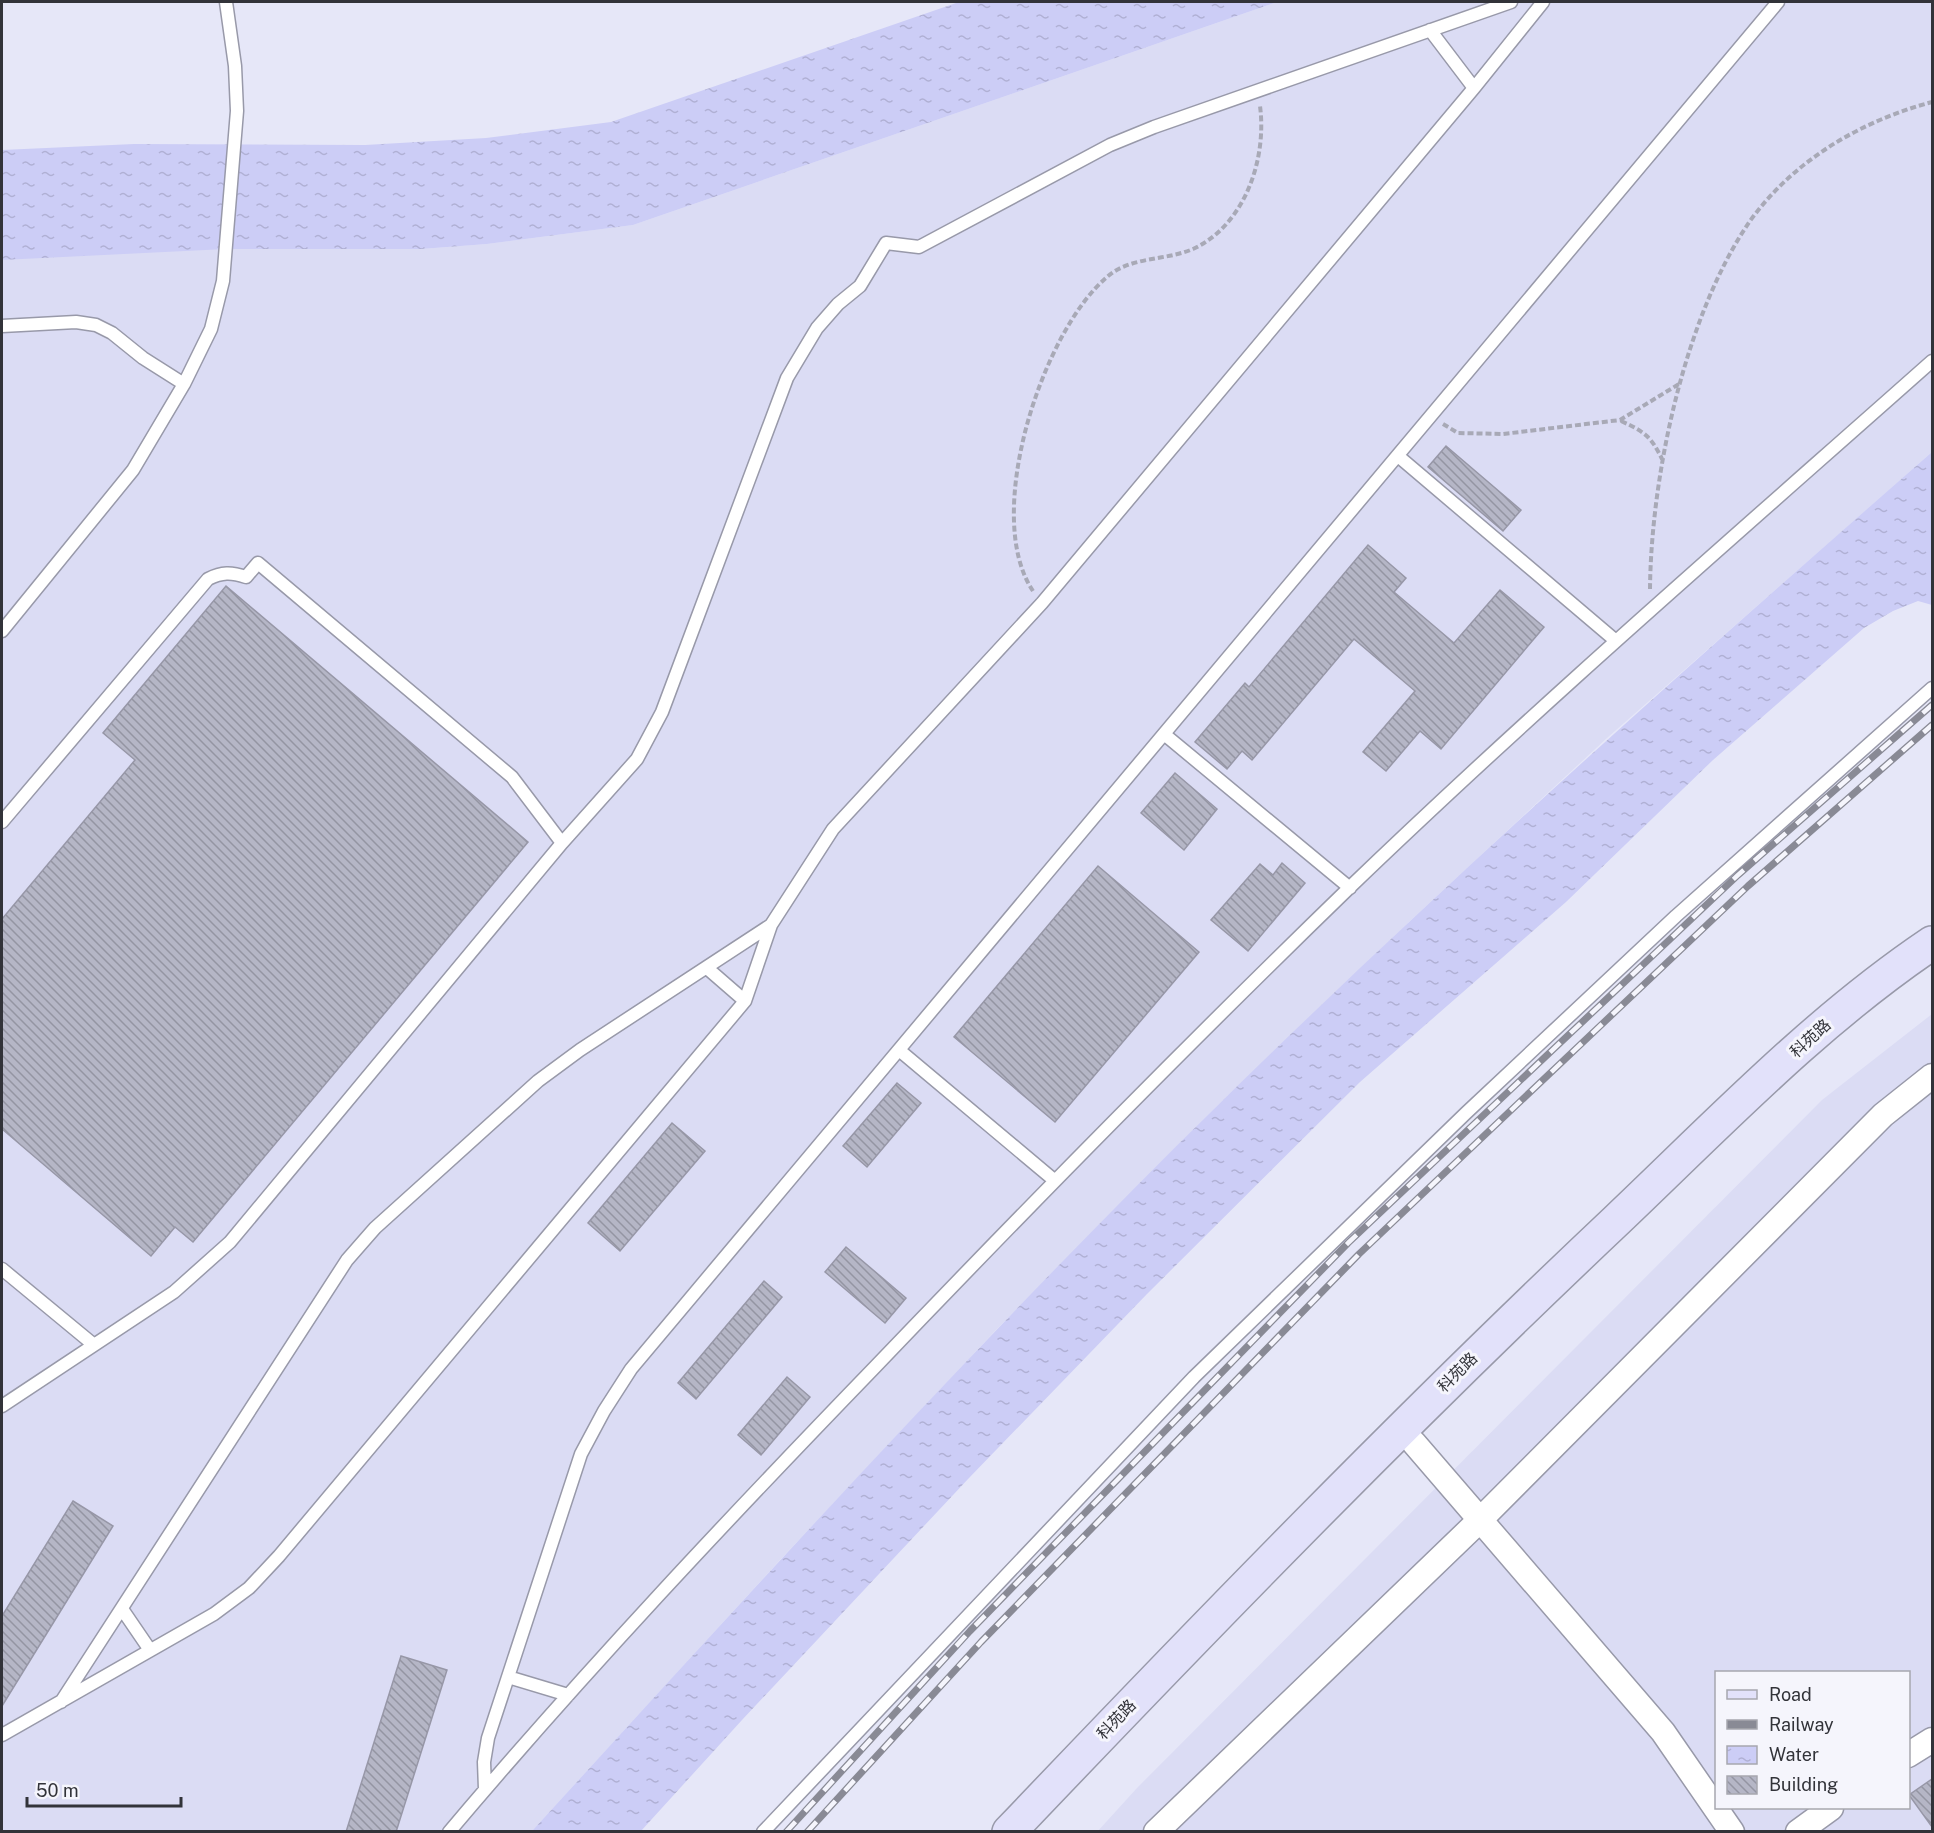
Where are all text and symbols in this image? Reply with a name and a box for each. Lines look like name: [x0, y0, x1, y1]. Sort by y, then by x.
street label: 科苑路: [1786, 1015, 1835, 1061]
street label: 科苑路: [1434, 1349, 1481, 1396]
legend: [1715, 1671, 1910, 1809]
text: Road: [1769, 1684, 1812, 1705]
street label: 科苑路: [1093, 1695, 1140, 1743]
text: Railway: [1769, 1714, 1834, 1735]
text: Water: [1769, 1744, 1819, 1765]
scale bar: [27, 1770, 182, 1808]
text: Building: [1769, 1774, 1838, 1795]
text: 50 m: [36, 1780, 79, 1801]

